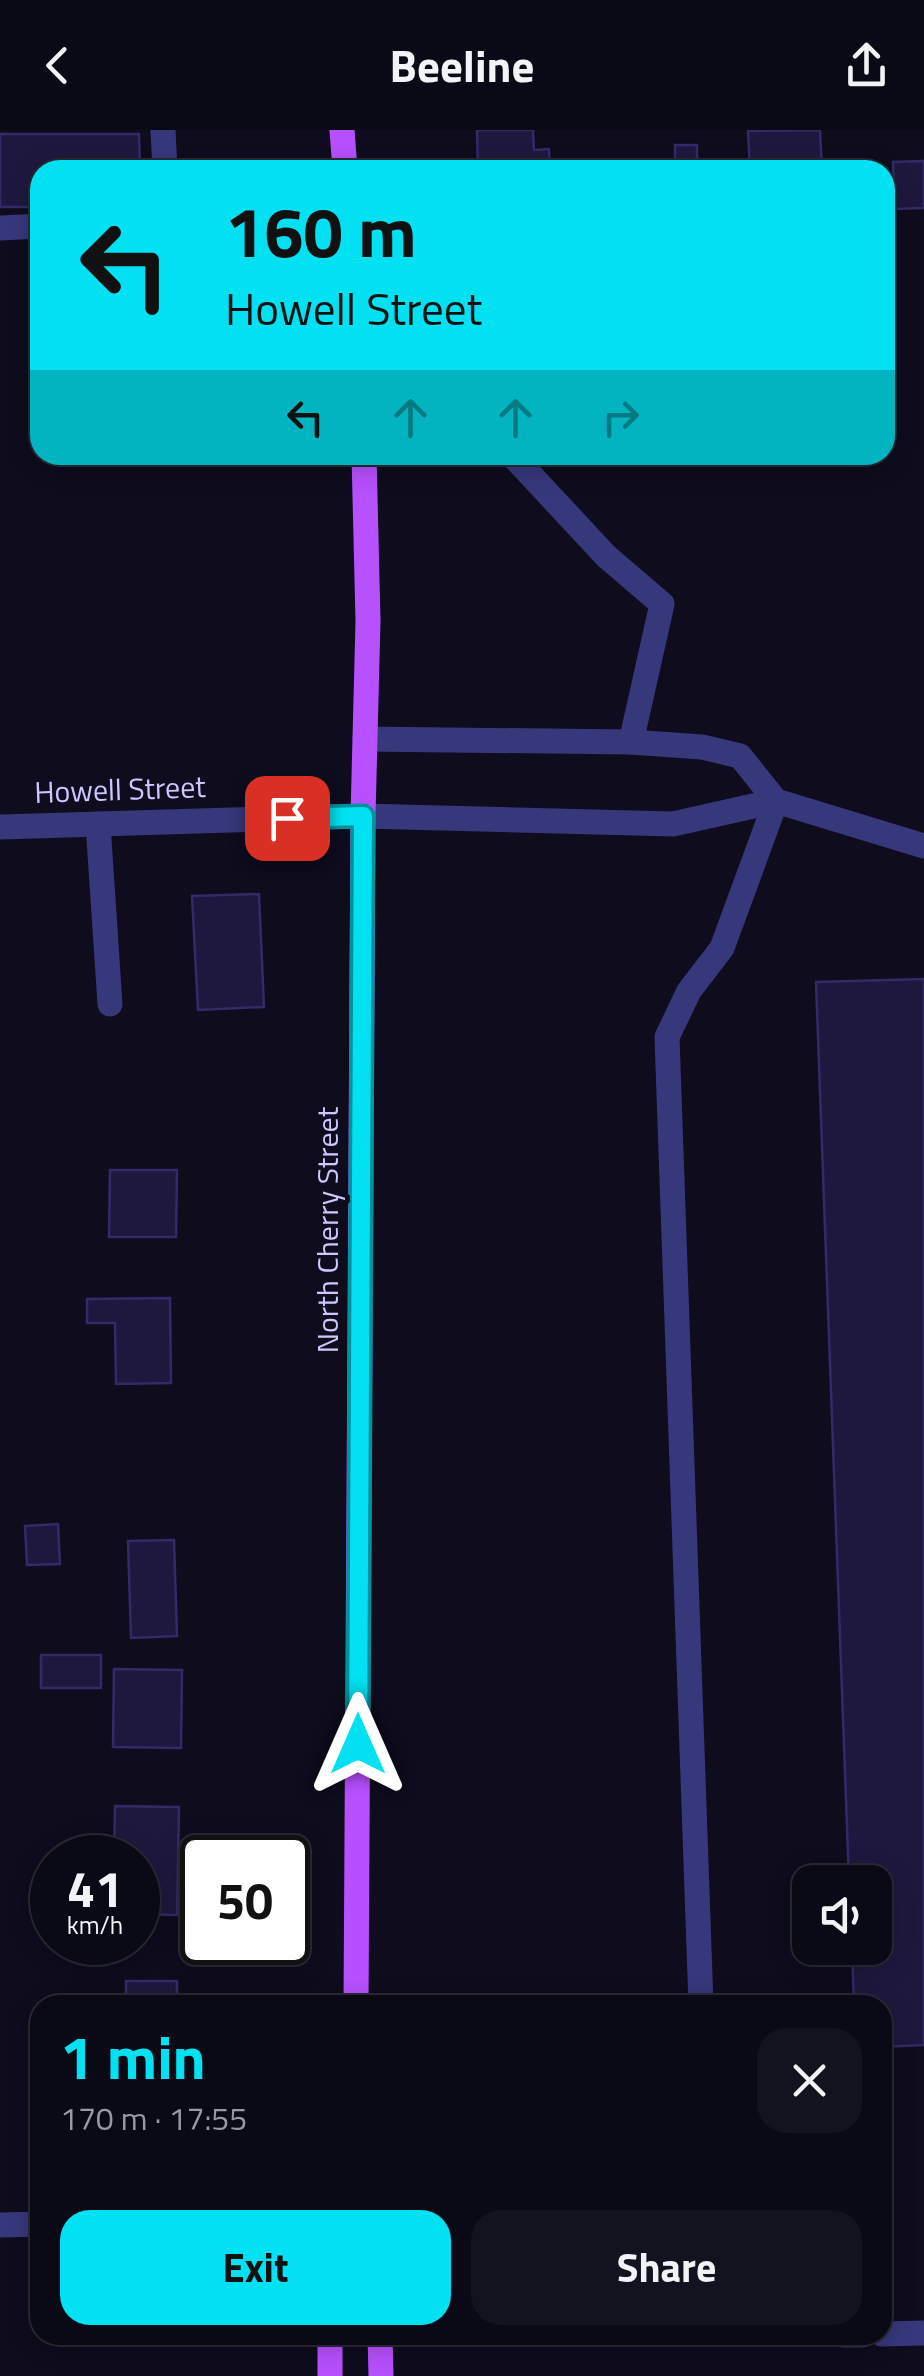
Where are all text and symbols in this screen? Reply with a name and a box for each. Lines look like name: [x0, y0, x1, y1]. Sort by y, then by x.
text: Beeline: [390, 31, 534, 99]
icon: back: [30, 38, 85, 93]
icon: share: [839, 38, 894, 93]
text: 160 m: [225, 178, 417, 284]
icon: left: [60, 200, 190, 330]
text: Howell Street: [225, 274, 482, 342]
icon: left: [278, 390, 333, 445]
icon: ahead: [383, 390, 438, 445]
icon: ahead: [488, 390, 543, 445]
icon: right: [593, 390, 648, 445]
street label: Howell Street: [33, 763, 207, 815]
pin: [245, 776, 330, 861]
icon: arrive: [260, 791, 315, 846]
street label: North Cherry Street: [304, 1106, 350, 1353]
position arrow: [306, 1692, 410, 1796]
speed limit sign: 50: [180, 1835, 310, 1965]
text: 41: [67, 1850, 123, 1926]
map controls: [792, 1865, 892, 1965]
button: sound: [792, 1865, 892, 1965]
text: km/h: [67, 1906, 123, 1944]
text: 1 min: [60, 2011, 206, 2102]
button: close: [757, 2028, 862, 2133]
text: 170 m · 17:55: [60, 2094, 247, 2142]
button: Exit: [60, 2210, 451, 2325]
button: Share: [471, 2210, 862, 2325]

